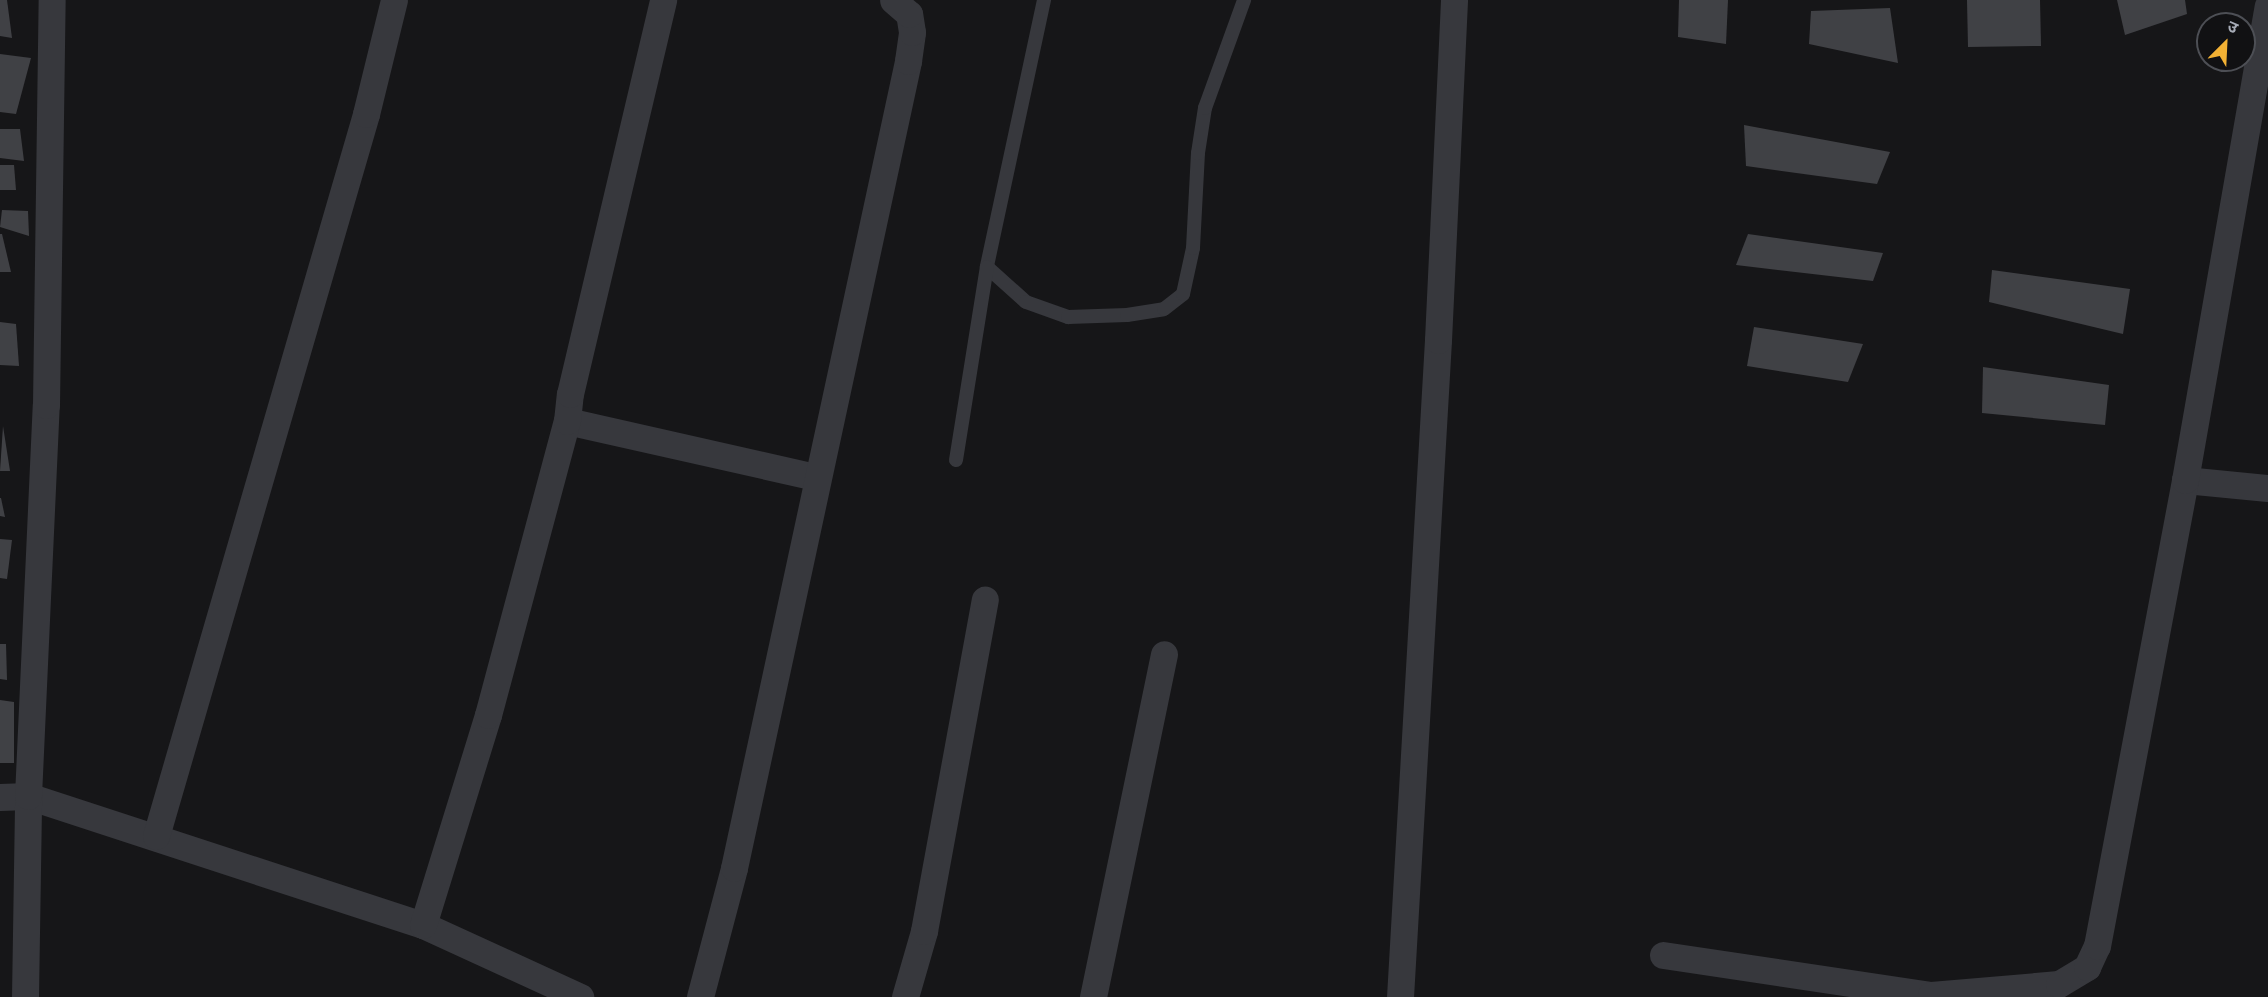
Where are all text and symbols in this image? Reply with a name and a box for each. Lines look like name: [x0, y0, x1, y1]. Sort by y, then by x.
north arrow: [2196, 12, 2256, 72]
text: उ: [2225, 16, 2241, 38]

